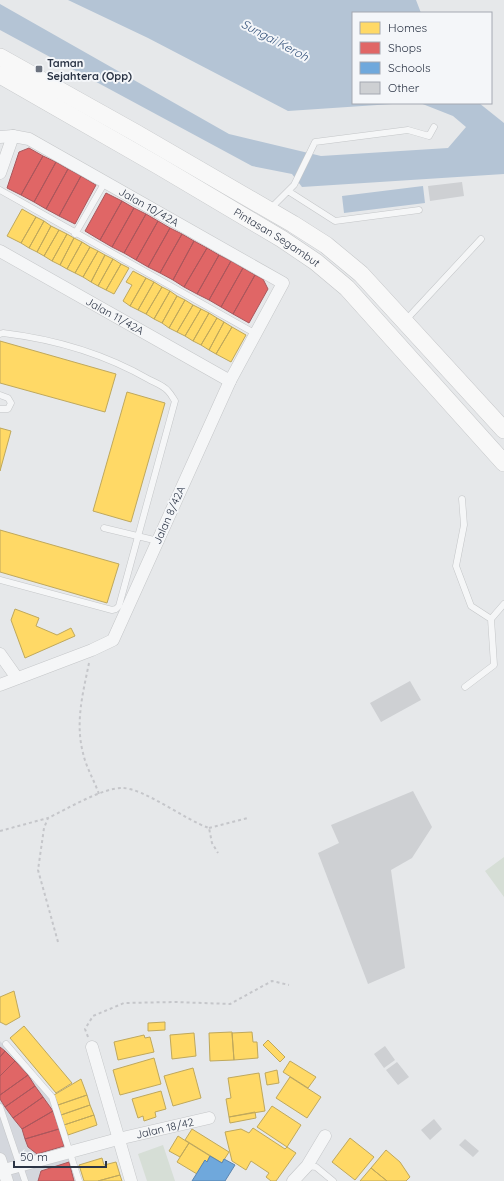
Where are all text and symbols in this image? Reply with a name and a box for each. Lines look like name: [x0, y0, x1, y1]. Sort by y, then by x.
legend: [352, 12, 492, 104]
water label: Sungai Keroh: [239, 16, 311, 64]
text: Homes: [388, 20, 428, 35]
text: Shops: [388, 40, 422, 55]
place label: Taman Sejahtera (Opp): [47, 56, 132, 83]
text: Schools: [388, 60, 431, 75]
marker: Taman Sejahtera (Opp): [34, 64, 44, 74]
text: Other: [388, 80, 420, 95]
street label: Jalan 10/42A: [116, 184, 181, 230]
street label: Pintasan Segambut: [231, 205, 323, 270]
street label: Jalan 11/42A: [83, 294, 146, 338]
street label: Jalan 8/42A: [150, 484, 188, 546]
street label: Jalan 18/42: [134, 1115, 195, 1142]
scale bar: [14, 1143, 106, 1169]
text: 50 m: [20, 1149, 48, 1164]

